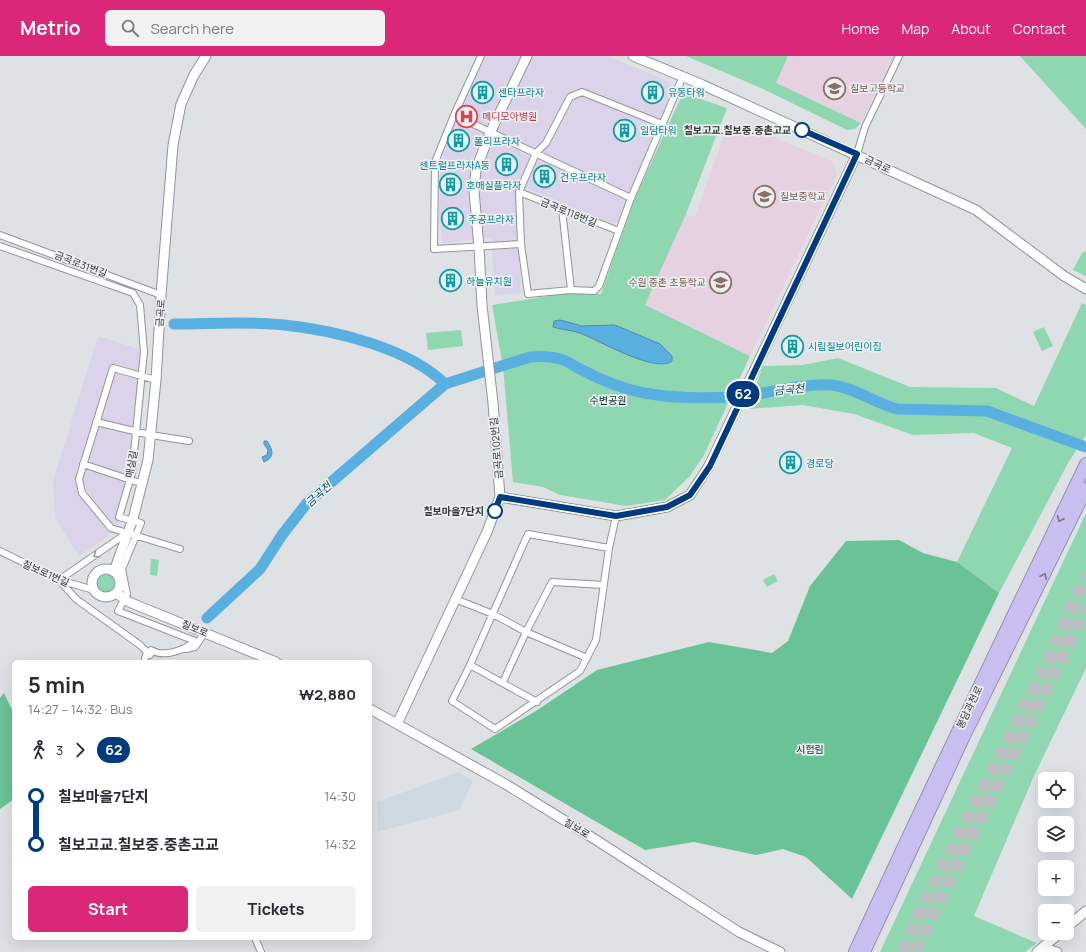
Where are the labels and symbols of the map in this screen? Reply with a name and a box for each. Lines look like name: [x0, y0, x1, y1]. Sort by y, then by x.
school or university icon: 칠보고등학교: [821, 75, 847, 101]
building icon: 센타프라자: [470, 79, 496, 105]
building icon: 유동타워: [639, 79, 665, 105]
place label: 칠보고등학교: [850, 81, 905, 95]
place label: 센타프라자: [498, 85, 545, 99]
place label: 유동타워: [668, 85, 705, 99]
hospital icon: 메디모아병원: [453, 103, 479, 129]
place label: 메디모아병원: [482, 109, 537, 123]
building icon: 일담타워: [611, 117, 637, 143]
marker: 칠보고교.칠보중.중촌고교: [794, 122, 810, 138]
place label: 일담타워: [640, 123, 677, 137]
place label: 칠보고교.칠보중.중촌고교: [684, 123, 791, 137]
building icon: 폴리프라자: [446, 128, 472, 154]
place label: 폴리프라자: [474, 134, 521, 148]
building icon: 센트럴프라자A동: [493, 152, 519, 178]
street label: 금곡로: [863, 152, 893, 176]
place label: 센트럴프라자A동: [419, 158, 490, 172]
building icon: 건우프라자: [531, 164, 557, 190]
place label: 건우프라자: [560, 170, 607, 184]
building icon: 호매실플라자: [437, 172, 463, 198]
place label: 호매실플라자: [466, 178, 522, 192]
school or university icon: 칠보중학교: [751, 183, 777, 209]
place label: 칠보중학교: [780, 189, 826, 203]
street label: 금곡로118번길: [539, 194, 599, 230]
building icon: 주공프라자: [440, 206, 466, 232]
place label: 주공프라자: [468, 212, 515, 226]
street label: 금곡로31번길: [53, 248, 109, 280]
building icon: 하늘유치원: [437, 268, 463, 294]
school or university icon: 수원 중촌 초등학교: [708, 269, 734, 295]
place label: 하늘유치원: [466, 274, 512, 288]
place label: 수원 중촌 초등학교: [628, 275, 706, 289]
street label: 금곡로: [152, 299, 168, 327]
building icon: 시립칠보어린이집: [780, 333, 806, 359]
place label: 시립칠보어린이집: [808, 339, 882, 353]
water label: 금곡천: [773, 380, 807, 398]
line badge: 62: [725, 381, 761, 407]
park label: 수변공원: [590, 393, 626, 407]
street label: 금곡로102번길: [486, 417, 506, 479]
street label: 매실길: [122, 449, 140, 479]
building icon: 경로당: [778, 450, 804, 476]
place label: 경로당: [806, 456, 834, 470]
water label: 금곡천: [302, 477, 336, 510]
marker: 칠보마을7단지: [487, 503, 503, 519]
place label: 칠보마을7단지: [423, 504, 484, 518]
one-way arrow: [1057, 514, 1065, 522]
one-way arrow: [93, 550, 100, 558]
street label: 칠보로1번길: [20, 556, 72, 590]
one-way arrow: [1039, 572, 1047, 580]
street label: 칠보로: [180, 616, 210, 640]
street label: 봉담과천로: [953, 683, 985, 731]
park label: 시험림: [796, 742, 824, 756]
street label: 칠보로: [562, 815, 592, 841]

